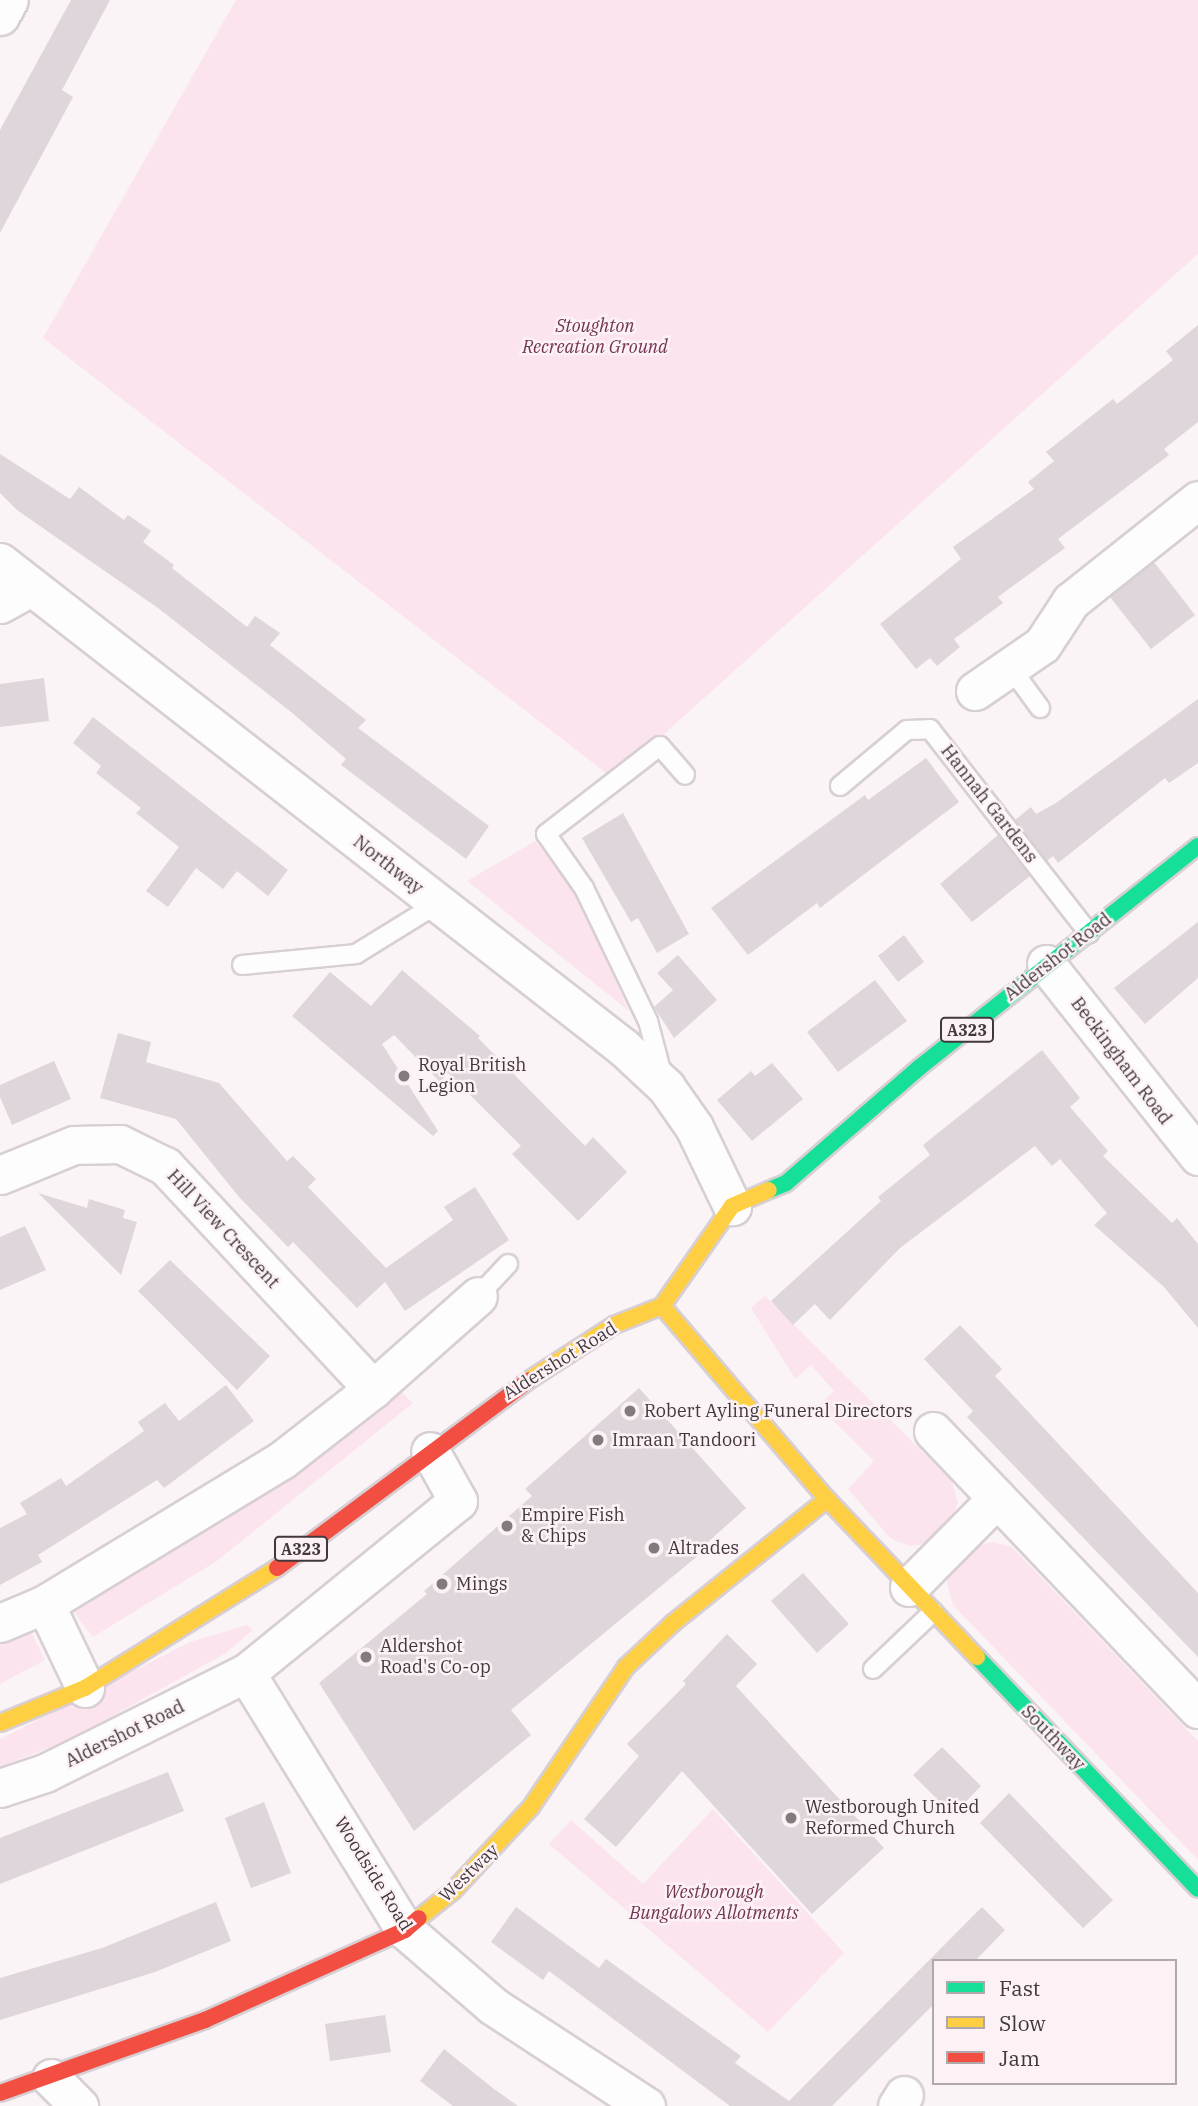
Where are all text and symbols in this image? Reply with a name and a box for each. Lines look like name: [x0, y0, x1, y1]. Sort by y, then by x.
park label: Stoughton Recreation Ground: [522, 316, 668, 358]
street label: Hannah Gardens: [936, 741, 1042, 867]
street label: Northway: [349, 831, 427, 899]
street label: Aldershot Road: [1000, 909, 1116, 1005]
street label: Beckingham Road: [1066, 993, 1176, 1129]
road number: A323: [939, 1018, 995, 1042]
place label: Royal British Legion: [418, 1055, 526, 1098]
marker: Royal British Legion: [396, 1068, 412, 1084]
street label: Hill View Crescent: [162, 1165, 284, 1293]
street label: Aldershot Road: [499, 1317, 621, 1405]
place label: Robert Ayling Funeral Directors: [644, 1400, 913, 1422]
marker: Robert Ayling Funeral Directors: [622, 1403, 638, 1419]
place label: Imraan Tandoori: [612, 1429, 756, 1451]
marker: Imraan Tandoori: [590, 1432, 606, 1448]
place label: Empire Fish & Chips: [521, 1505, 625, 1548]
marker: Empire Fish & Chips: [499, 1518, 515, 1534]
road number: A323: [273, 1536, 329, 1562]
place label: Altrades: [668, 1537, 739, 1559]
marker: Altrades: [646, 1540, 662, 1556]
place label: Mings: [456, 1573, 507, 1595]
marker: Mings: [434, 1576, 450, 1592]
place label: Aldershot Road's Co-op: [380, 1636, 491, 1678]
marker: Aldershot Road's Co-op: [358, 1649, 374, 1665]
street label: Aldershot Road: [62, 1696, 188, 1772]
street label: Southway: [1017, 1701, 1089, 1775]
place label: Westborough United Reformed Church: [805, 1797, 979, 1840]
marker: Westborough United Reformed Church: [783, 1810, 799, 1826]
street label: Woodside Road: [329, 1813, 417, 1935]
street label: Westway: [435, 1839, 503, 1907]
park label: Westborough Bungalows Allotments: [629, 1882, 799, 1924]
legend: [932, 1959, 1177, 2085]
text: Fast: [999, 1974, 1040, 2002]
text: Slow: [999, 2009, 1046, 2037]
text: Jam: [999, 2044, 1040, 2072]

